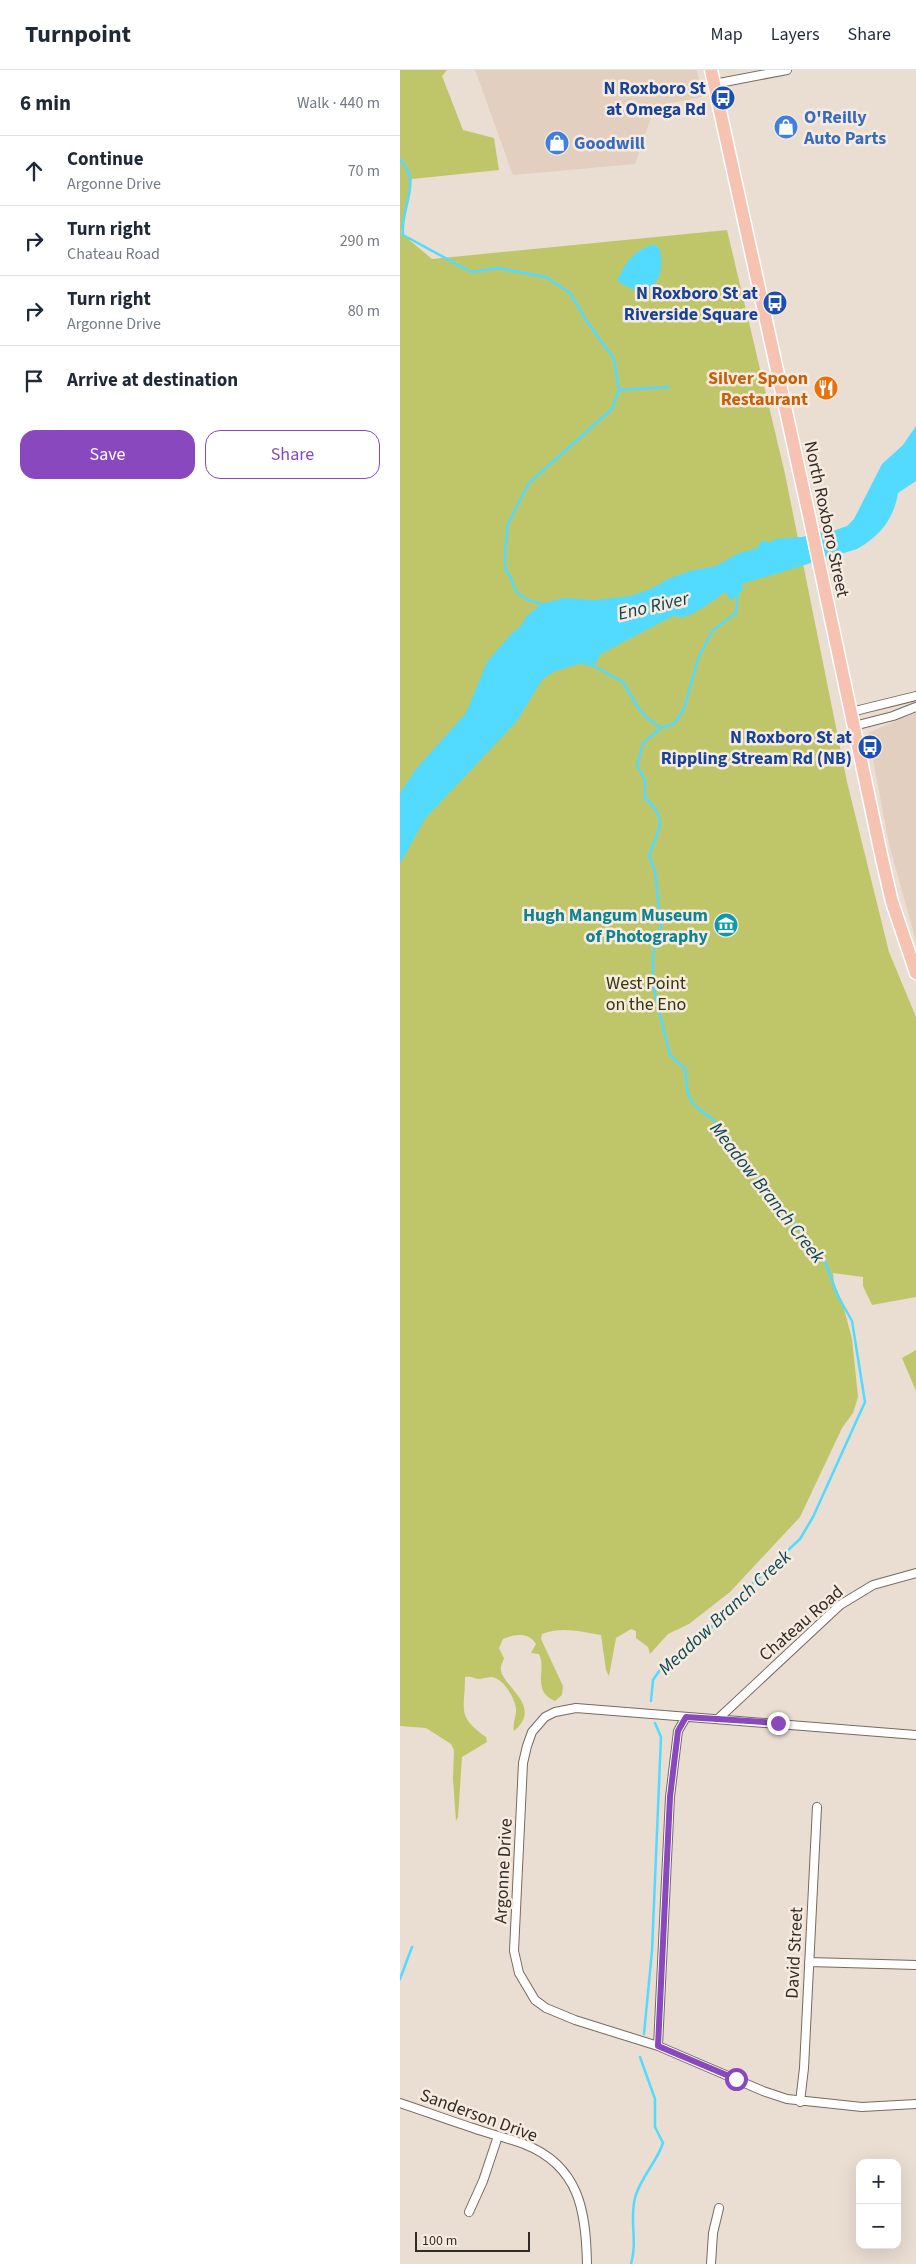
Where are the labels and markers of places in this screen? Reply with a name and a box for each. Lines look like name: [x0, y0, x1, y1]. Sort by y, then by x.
place label: N Roxboro St at Omega Rd: [604, 76, 706, 122]
bus stop icon: N Roxboro St at Omega Rd: [710, 85, 736, 111]
place label: O'Reilly Auto Parts: [803, 105, 886, 151]
shop icon: O'Reilly Auto Parts: [773, 114, 799, 140]
shop icon: Goodwill: [544, 130, 570, 156]
place label: Goodwill: [574, 131, 645, 156]
place label: N Roxboro St at Riverside Square: [624, 281, 758, 327]
bus stop icon: N Roxboro St at Riverside Square: [762, 290, 788, 316]
place label: Silver Spoon Restaurant: [708, 366, 808, 412]
restaurant icon: Silver Spoon Restaurant: [813, 375, 839, 401]
place label: N Roxboro St at Rippling Stream Rd (NB): [661, 725, 852, 771]
bus stop icon: N Roxboro St at Rippling Stream Rd (NB): [857, 734, 883, 760]
place label: Hugh Mangum Museum of Photography: [523, 903, 709, 949]
museum icon: Hugh Mangum Museum of Photography: [713, 912, 739, 938]

